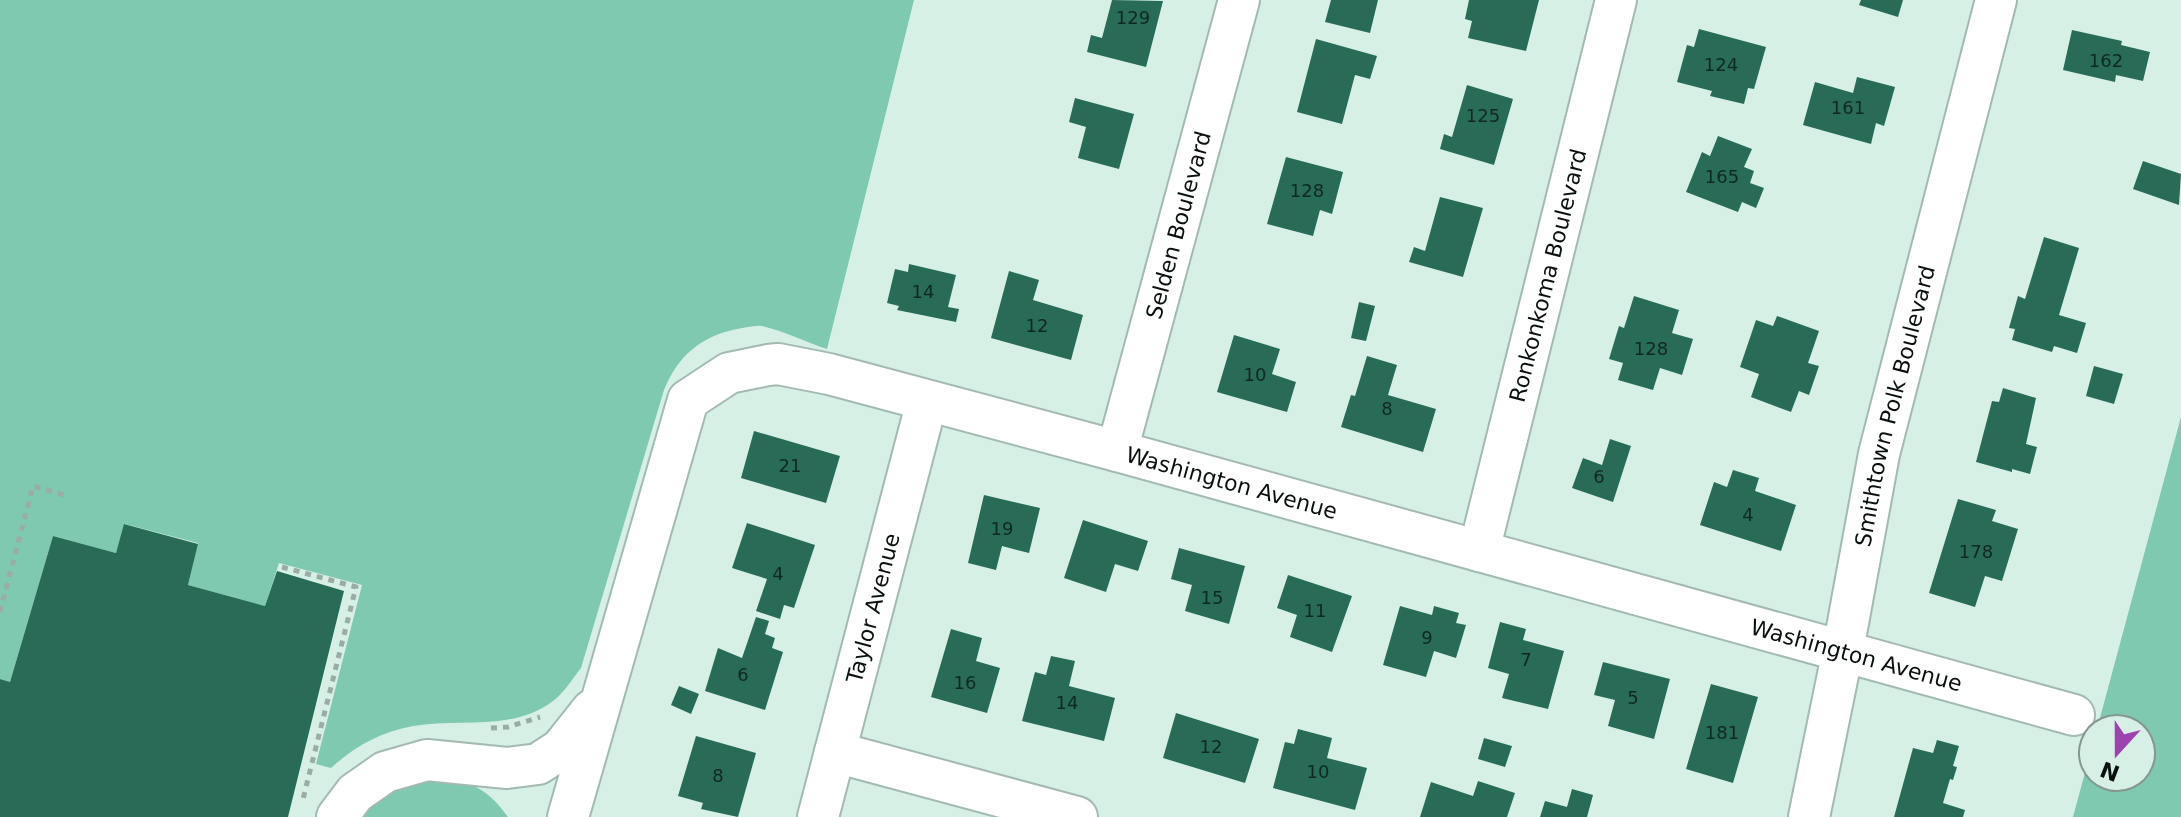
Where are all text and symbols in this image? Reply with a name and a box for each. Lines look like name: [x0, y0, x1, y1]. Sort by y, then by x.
house number: 129: [1116, 7, 1150, 28]
house number: 162: [2089, 50, 2123, 71]
house number: 124: [1704, 54, 1738, 75]
house number: 161: [1831, 97, 1865, 118]
house number: 125: [1466, 105, 1500, 126]
street label: Selden Boulevard: [1141, 129, 1216, 322]
street label: Ronkonkoma Boulevard: [1505, 146, 1591, 405]
house number: 165: [1705, 166, 1739, 187]
house number: 128: [1290, 180, 1324, 201]
street label: Smithtown Polk Boulevard: [1850, 263, 1940, 549]
house number: 14: [912, 281, 934, 302]
house number: 12: [1026, 315, 1048, 336]
house number: 128: [1634, 338, 1668, 359]
house number: 10: [1244, 364, 1266, 385]
house number: 8: [1381, 398, 1393, 419]
street label: Washington Avenue: [1123, 442, 1340, 524]
house number: 21: [779, 455, 801, 476]
house number: 6: [1593, 466, 1605, 487]
house number: 4: [1742, 504, 1754, 525]
house number: 19: [991, 518, 1013, 539]
street label: Taylor Avenue: [841, 531, 905, 687]
house number: 178: [1959, 541, 1993, 562]
house number: 4: [772, 563, 784, 584]
house number: 15: [1201, 587, 1223, 608]
house number: 11: [1304, 600, 1326, 621]
street label: Washington Avenue: [1748, 614, 1965, 697]
house number: 9: [1421, 627, 1433, 648]
house number: 7: [1520, 649, 1532, 670]
house number: 6: [737, 664, 749, 685]
house number: 16: [954, 672, 976, 693]
house number: 5: [1627, 687, 1639, 708]
house number: 14: [1056, 692, 1078, 713]
north arrow: [2077, 713, 2157, 793]
house number: 181: [1705, 722, 1739, 743]
house number: 12: [1200, 736, 1222, 757]
text: N: [2097, 756, 2123, 786]
house number: 10: [1307, 761, 1329, 782]
house number: 8: [712, 765, 724, 786]

